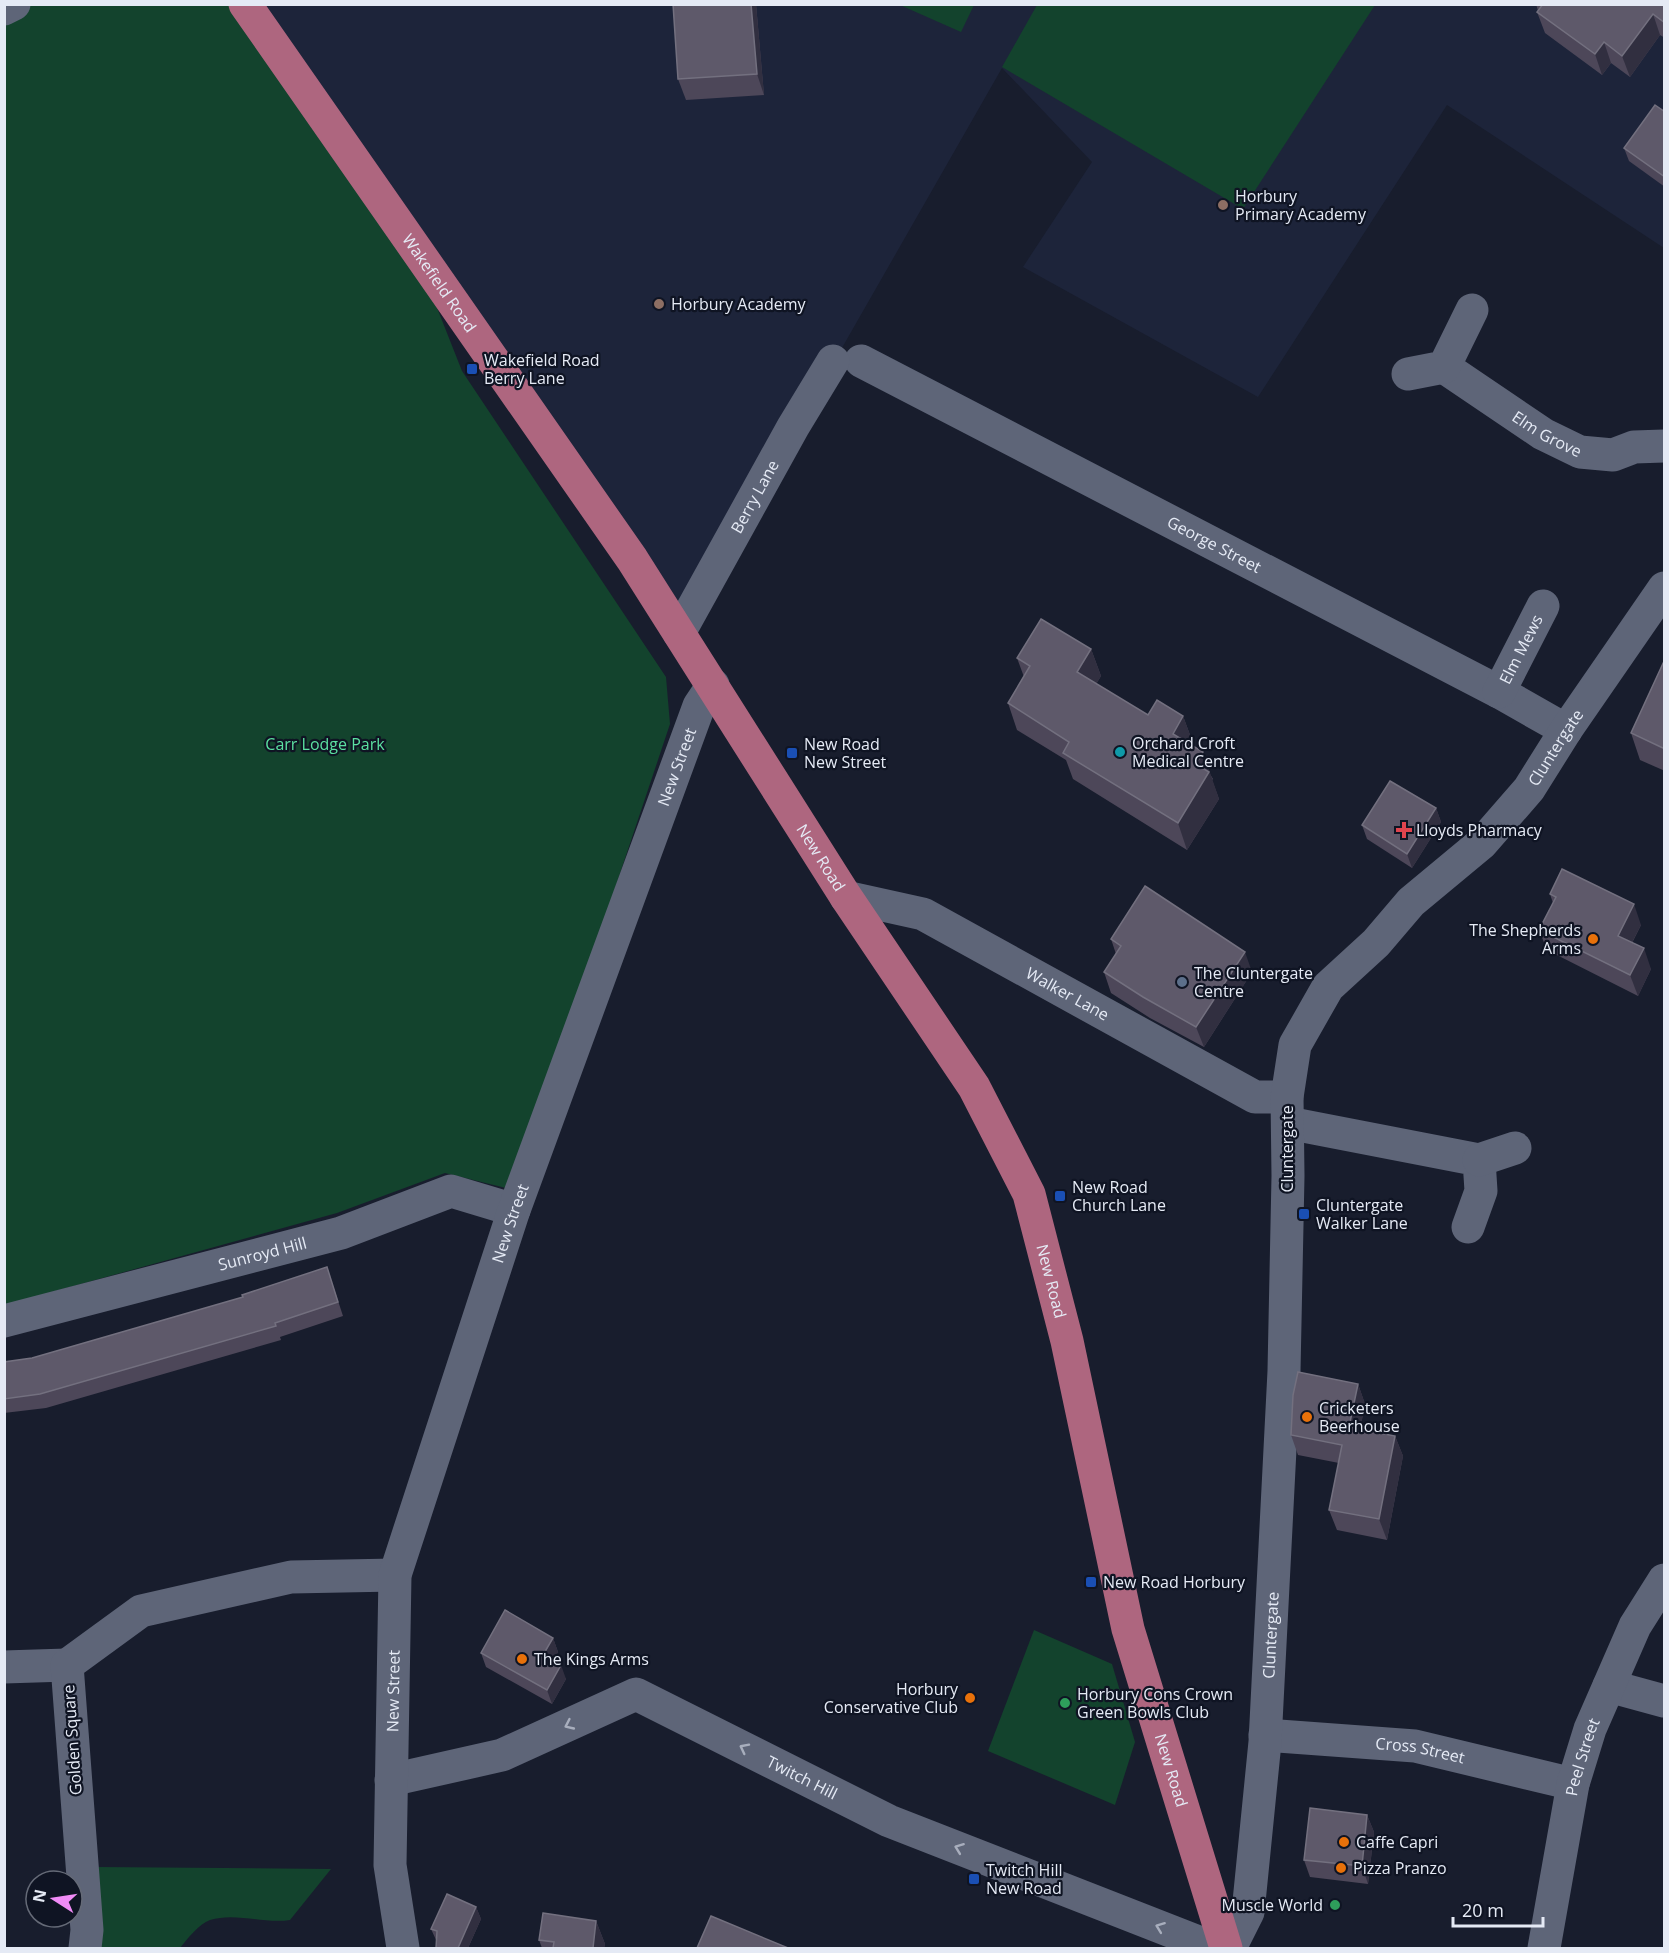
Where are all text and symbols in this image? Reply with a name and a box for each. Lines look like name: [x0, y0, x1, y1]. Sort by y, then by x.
place label: Horbury Primary Academy: [1235, 185, 1367, 225]
marker: Horbury Primary Academy: [1216, 198, 1230, 212]
street label: Wakefield Road: [397, 229, 482, 337]
place label: Horbury Academy: [671, 293, 807, 315]
marker: Horbury Academy: [652, 297, 666, 311]
place label: Wakefield Road Berry Lane: [484, 349, 600, 389]
marker: Wakefield Road Berry Lane: [465, 362, 479, 376]
street label: Elm Grove: [1508, 405, 1585, 462]
street label: Berry Lane: [725, 456, 784, 537]
street label: George Street: [1163, 511, 1265, 578]
street label: Elm Mews: [1494, 611, 1548, 688]
street label: Cluntergate: [1523, 705, 1588, 790]
street label: New Street: [652, 724, 701, 809]
place label: Orchard Croft Medical Centre: [1132, 732, 1244, 772]
park label: Carr Lodge Park: [265, 733, 385, 755]
place label: New Road New Street: [804, 733, 887, 773]
marker: Orchard Croft Medical Centre: [1113, 745, 1127, 759]
marker: New Road New Street: [785, 746, 799, 760]
place label: Lloyds Pharmacy: [1416, 819, 1543, 841]
street label: New Road: [791, 820, 851, 895]
marker: Lloyds Pharmacy: [1397, 823, 1411, 837]
place label: The Shepherds Arms: [1469, 919, 1581, 959]
marker: The Shepherds Arms: [1586, 932, 1600, 946]
street label: Walker Lane: [1022, 962, 1113, 1026]
place label: The Cluntergate Centre: [1194, 962, 1313, 1002]
marker: The Cluntergate Centre: [1175, 975, 1189, 989]
street label: Cluntergate: [1276, 1105, 1298, 1193]
place label: New Road Church Lane: [1072, 1176, 1166, 1216]
street label: New Street: [486, 1180, 534, 1266]
marker: New Road Church Lane: [1053, 1189, 1067, 1203]
place label: Cluntergate Walker Lane: [1316, 1194, 1408, 1234]
marker: Cluntergate Walker Lane: [1297, 1207, 1311, 1221]
street label: Sunroyd Hill: [216, 1231, 309, 1276]
street label: New Road: [1031, 1242, 1072, 1321]
place label: Cricketers Beerhouse: [1319, 1397, 1400, 1437]
marker: Cricketers Beerhouse: [1300, 1410, 1314, 1424]
place label: New Road Horbury: [1103, 1571, 1246, 1593]
marker: New Road Horbury: [1084, 1575, 1098, 1589]
street label: Cluntergate: [1257, 1591, 1284, 1679]
place label: The Kings Arms: [534, 1648, 649, 1670]
street label: New Street: [381, 1649, 405, 1732]
marker: The Kings Arms: [515, 1652, 529, 1666]
place label: Horbury Conservative Club: [824, 1678, 959, 1718]
place label: Horbury Cons Crown Green Bowls Club: [1077, 1683, 1233, 1723]
street label: Golden Square: [57, 1684, 87, 1796]
marker: Horbury Conservative Club: [963, 1691, 977, 1705]
marker: Horbury Cons Crown Green Bowls Club: [1058, 1696, 1072, 1710]
street label: Peel Street: [1560, 1714, 1605, 1798]
one-way arrow: [564, 1717, 575, 1729]
street label: New Road: [1150, 1731, 1193, 1810]
street label: Cross Street: [1375, 1732, 1467, 1769]
one-way arrow: [740, 1744, 750, 1755]
street label: Twitch Hill: [763, 1750, 841, 1804]
place label: Caffe Capri: [1356, 1831, 1438, 1853]
marker: Caffe Capri: [1337, 1835, 1351, 1849]
one-way arrow: [954, 1843, 965, 1855]
place label: Pizza Pranzo: [1353, 1857, 1447, 1879]
place label: Twitch Hill New Road: [986, 1859, 1063, 1899]
marker: Pizza Pranzo: [1334, 1861, 1348, 1875]
north arrow: [24, 1869, 84, 1929]
marker: Twitch Hill New Road: [967, 1872, 981, 1886]
text: N: [27, 1887, 51, 1905]
scale bar: [1453, 1890, 1543, 1928]
place label: Muscle World: [1222, 1894, 1323, 1916]
marker: Muscle World: [1328, 1898, 1342, 1912]
text: 20 m: [1462, 1898, 1504, 1922]
one-way arrow: [1155, 1922, 1166, 1934]

